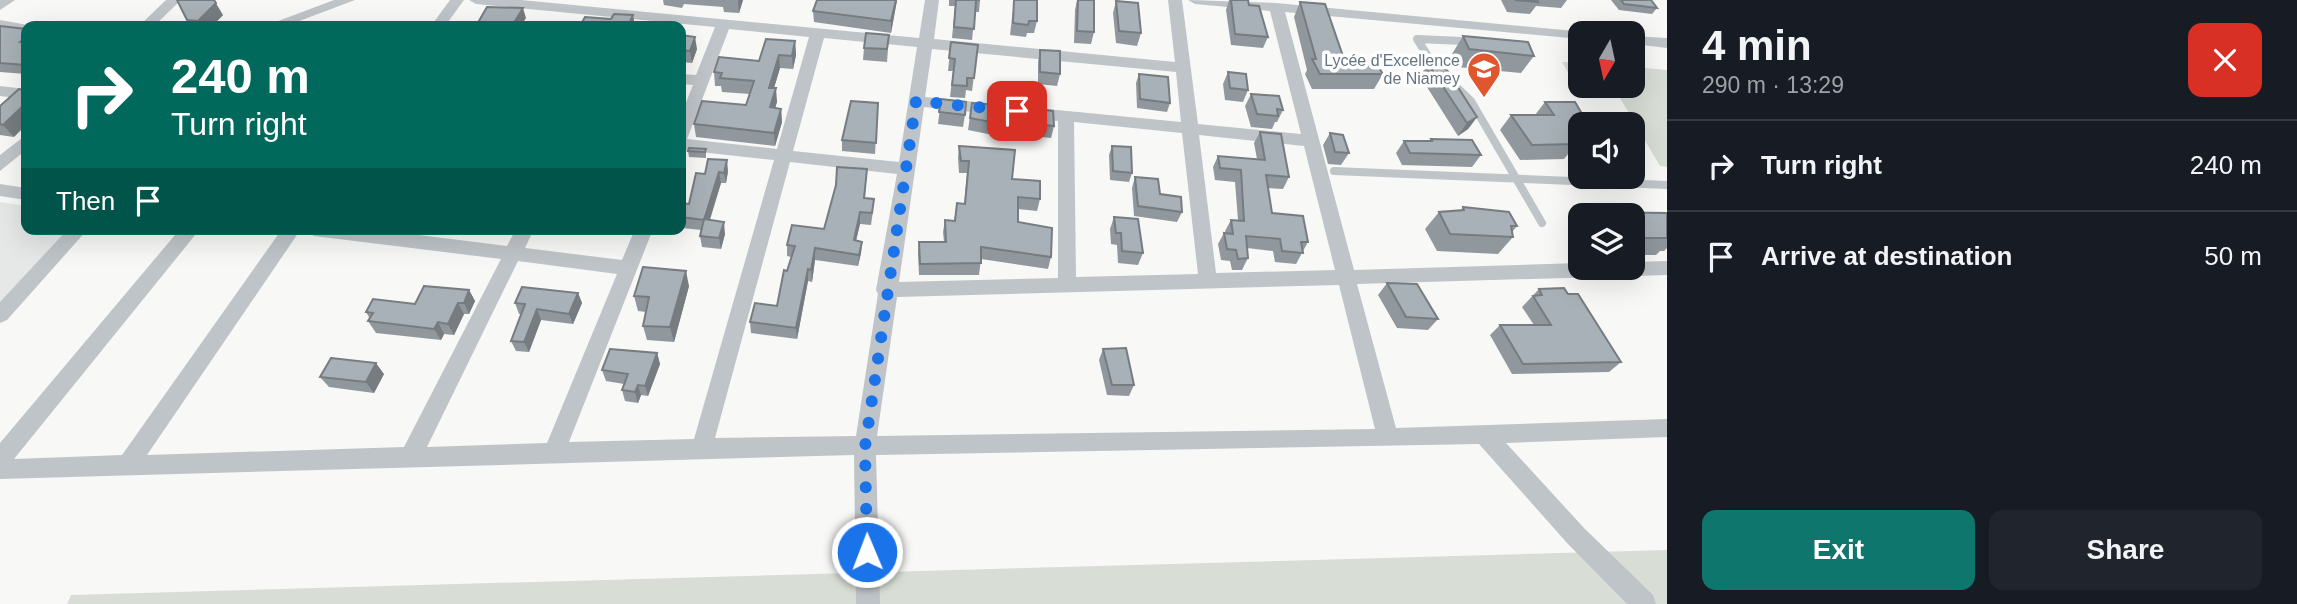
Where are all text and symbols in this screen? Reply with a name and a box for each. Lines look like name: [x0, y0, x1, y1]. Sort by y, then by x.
north arrow: [1568, 21, 1645, 98]
map controls: [1568, 21, 1645, 280]
text: 4 min: [1702, 22, 1812, 69]
button: close: [2188, 23, 2262, 97]
icon: right: [56, 49, 147, 140]
text: 240 m: [171, 49, 310, 103]
school or university icon: Lycée d'Excellence de Niamey: [1465, 50, 1503, 99]
place label: Lycée d'Excellence de Niamey: [1324, 52, 1460, 87]
text: 290 m · 13:29: [1702, 72, 1844, 98]
pin: [987, 81, 1047, 141]
icon: arrive: [998, 92, 1036, 130]
text: Turn right: [171, 106, 307, 142]
button: sound: [1568, 112, 1645, 189]
icon: right: [1702, 147, 1740, 185]
text: Turn right: [1761, 150, 1882, 180]
text: 240 m: [2190, 150, 2262, 180]
icon: arrive: [129, 182, 167, 220]
text: Then: [56, 186, 115, 216]
button: layers: [1568, 203, 1645, 280]
icon: arrive: [1702, 238, 1740, 276]
text: Arrive at destination: [1761, 241, 2012, 271]
text: 50 m: [2204, 241, 2262, 271]
button: Exit: [1702, 510, 1975, 590]
button: Share: [1989, 510, 2262, 590]
position arrow: [830, 515, 904, 589]

